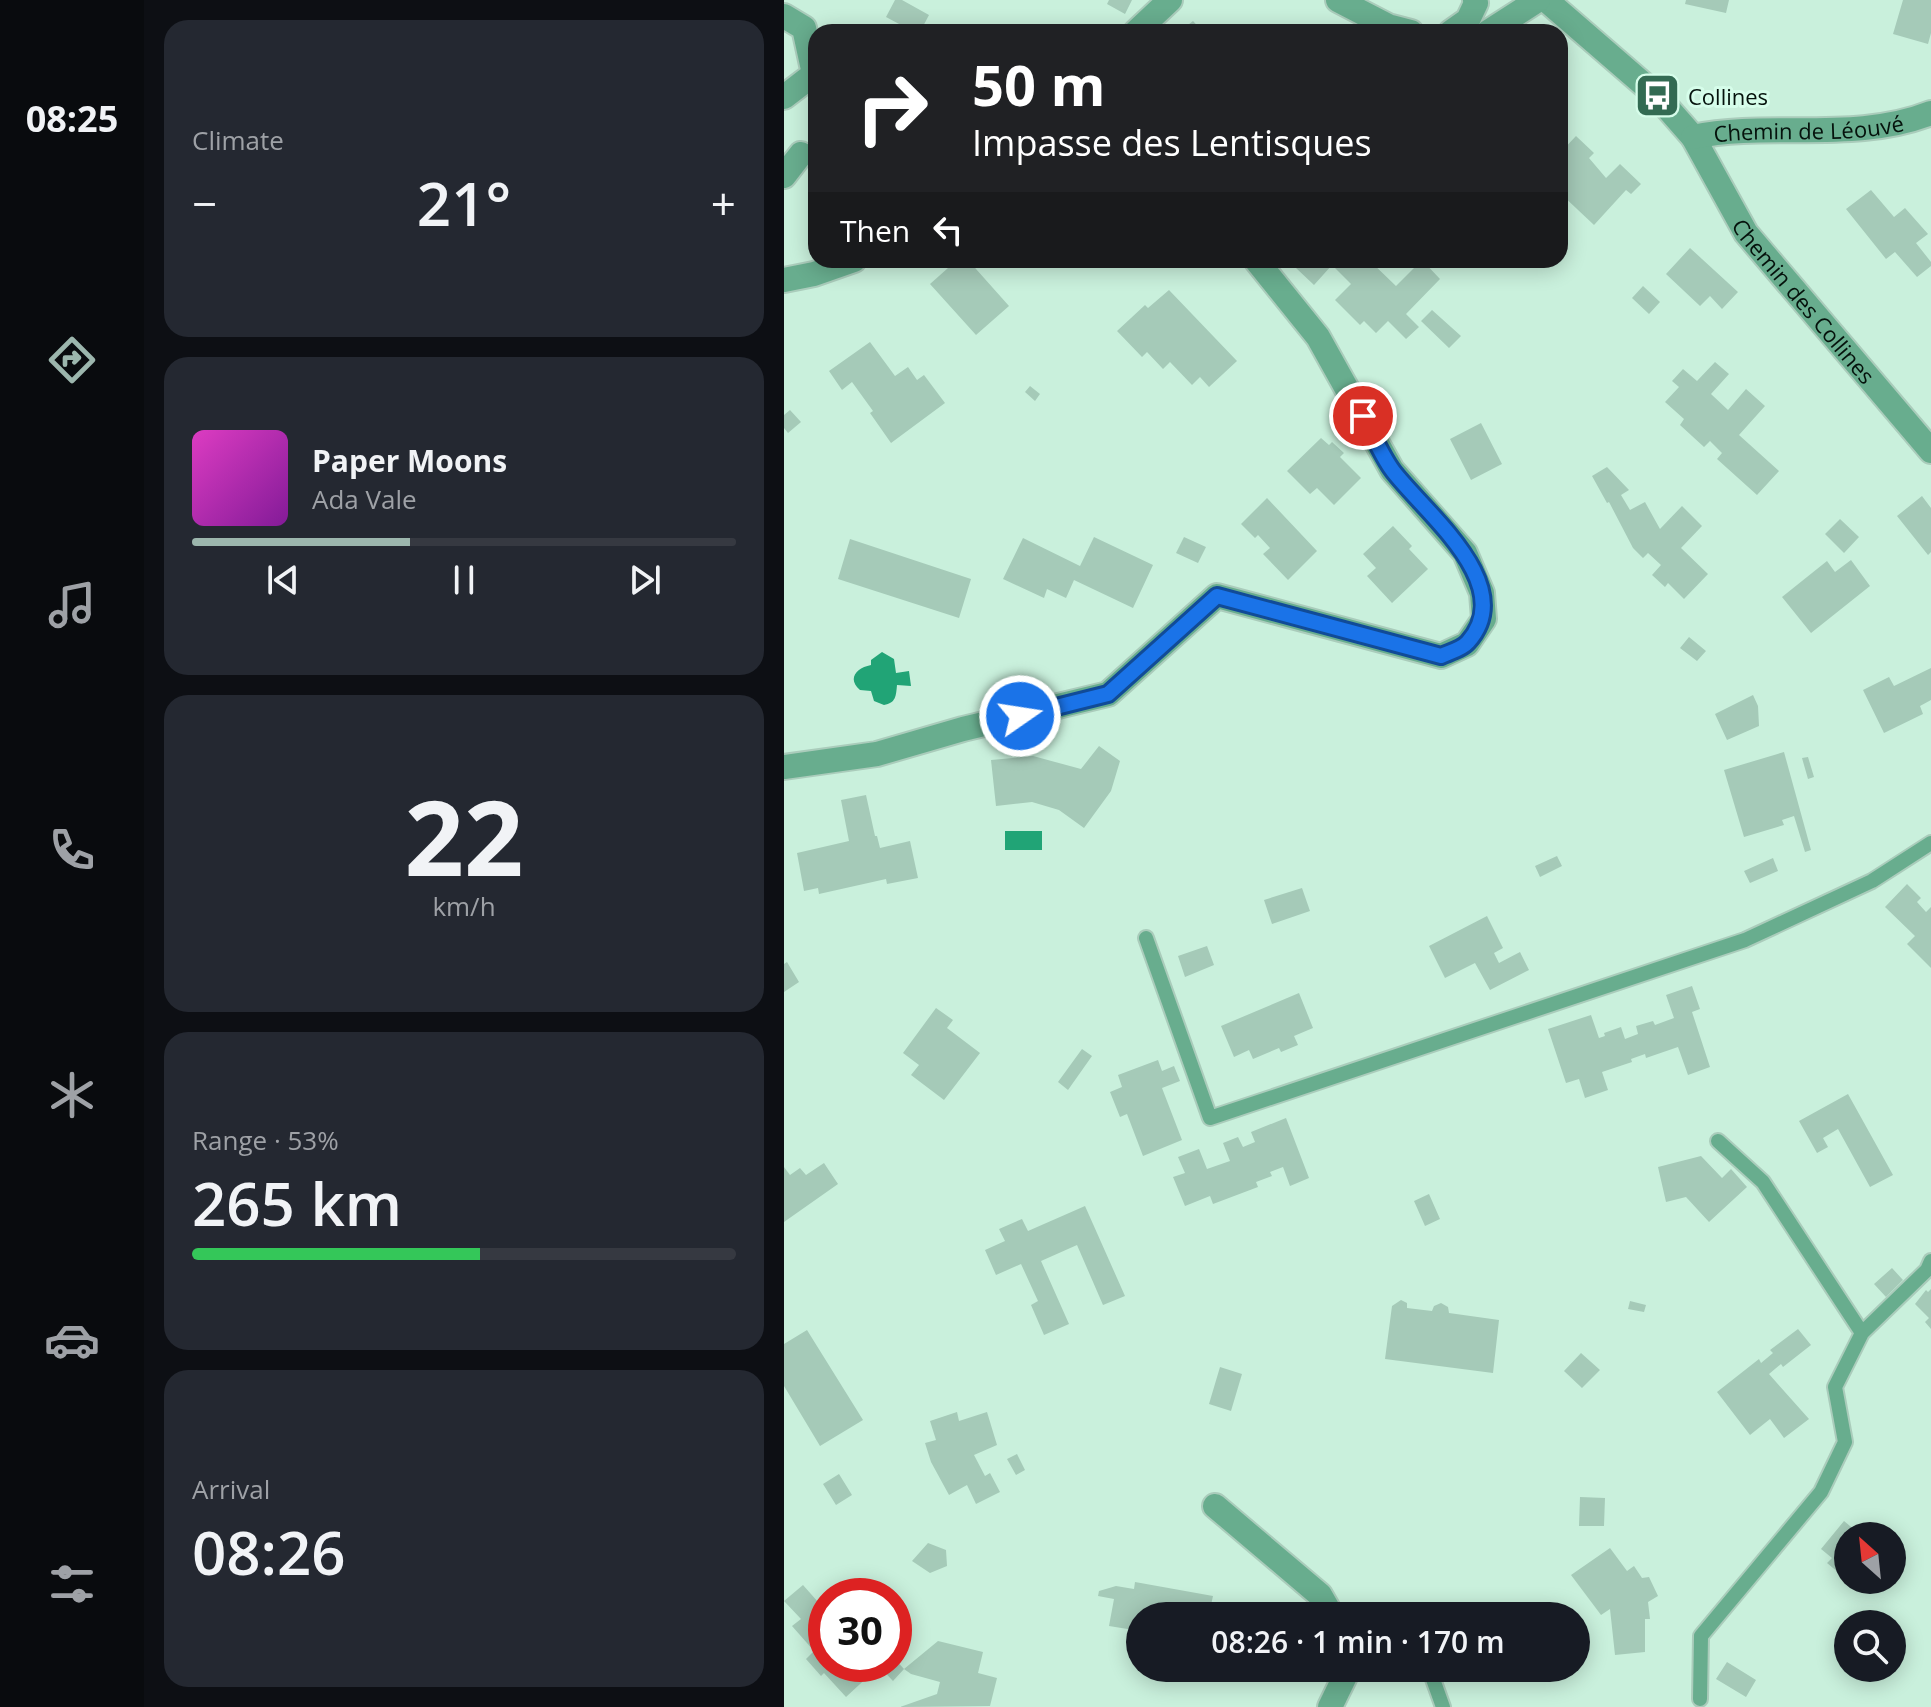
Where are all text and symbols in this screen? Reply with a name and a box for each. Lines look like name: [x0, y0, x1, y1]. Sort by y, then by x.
text: 50 m: [972, 46, 1106, 122]
icon: right: [840, 56, 944, 160]
bus stop icon: Collines: [1633, 72, 1681, 120]
place label: Collines: [1688, 81, 1768, 111]
text: 08:25: [26, 94, 118, 143]
street label: Chemin de Léouvé: [1712, 107, 1906, 148]
text: Impasse des Lentisques: [972, 118, 1372, 167]
text: Climate: [192, 122, 284, 158]
text: 21°: [417, 162, 511, 244]
text: −: [192, 173, 217, 233]
text: +: [711, 173, 736, 233]
icon: left: [926, 208, 970, 252]
text: Then: [840, 210, 910, 251]
street label: Chemin des Collines: [1726, 213, 1882, 390]
icon: directions: [44, 332, 100, 388]
pin: [1329, 382, 1397, 450]
icon: arrive: [1341, 394, 1385, 438]
text: Paper Moons: [312, 440, 507, 481]
text: Ada Vale: [312, 481, 417, 517]
icon: previous: [261, 558, 305, 602]
icon: pause: [442, 558, 486, 602]
icon: next: [623, 558, 667, 602]
icon: music: [44, 577, 100, 633]
position arrow: [978, 674, 1062, 758]
text: 22: [405, 765, 523, 906]
icon: phone: [44, 822, 100, 878]
text: km/h: [432, 888, 496, 924]
icon: climate: [44, 1067, 100, 1123]
text: Range · 53%: [192, 1122, 339, 1158]
text: 265 km: [192, 1162, 402, 1244]
icon: car: [44, 1312, 100, 1368]
text: Arrival: [192, 1471, 270, 1507]
text: 08:26: [192, 1511, 346, 1593]
north arrow: [1834, 1522, 1906, 1594]
map controls: [1834, 1522, 1906, 1682]
icon: filters: [44, 1556, 100, 1612]
speed limit sign: 30: [808, 1578, 912, 1682]
button: search: [1834, 1610, 1906, 1682]
text: 08:26 · 1 min · 170 m: [1211, 1621, 1505, 1662]

